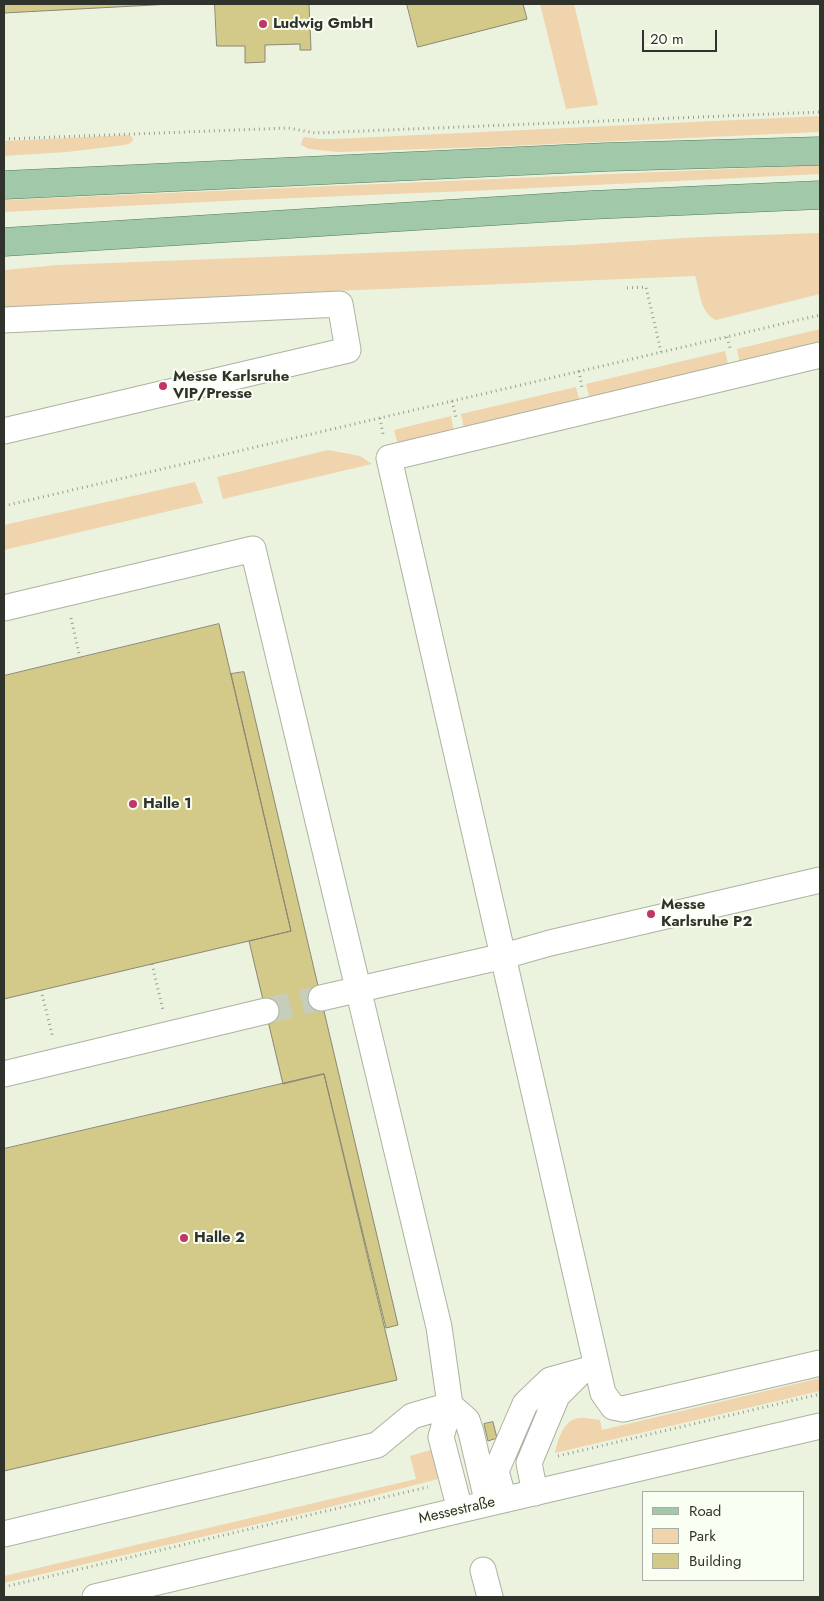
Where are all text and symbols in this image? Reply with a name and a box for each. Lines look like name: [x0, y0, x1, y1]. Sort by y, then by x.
place label: Ludwig GmbH: [273, 15, 373, 33]
marker: Ludwig GmbH: [257, 18, 269, 30]
scale bar: [644, 20, 719, 52]
text: 20 m: [650, 28, 684, 50]
place label: Messe Karlsruhe VIP/Presse: [173, 368, 289, 403]
marker: Messe Karlsruhe VIP/Presse: [157, 380, 169, 392]
place label: Halle 1: [143, 795, 192, 813]
marker: Halle 1: [127, 798, 139, 810]
place label: Messe Karlsruhe P2: [661, 896, 752, 931]
marker: Messe Karlsruhe P2: [645, 908, 657, 920]
place label: Halle 2: [194, 1229, 245, 1247]
marker: Halle 2: [178, 1232, 190, 1244]
legend: [642, 1491, 804, 1581]
street label: Messestraße: [417, 1493, 497, 1529]
text: Road: [689, 1500, 721, 1522]
text: Park: [689, 1525, 716, 1547]
text: Building: [689, 1550, 741, 1572]

